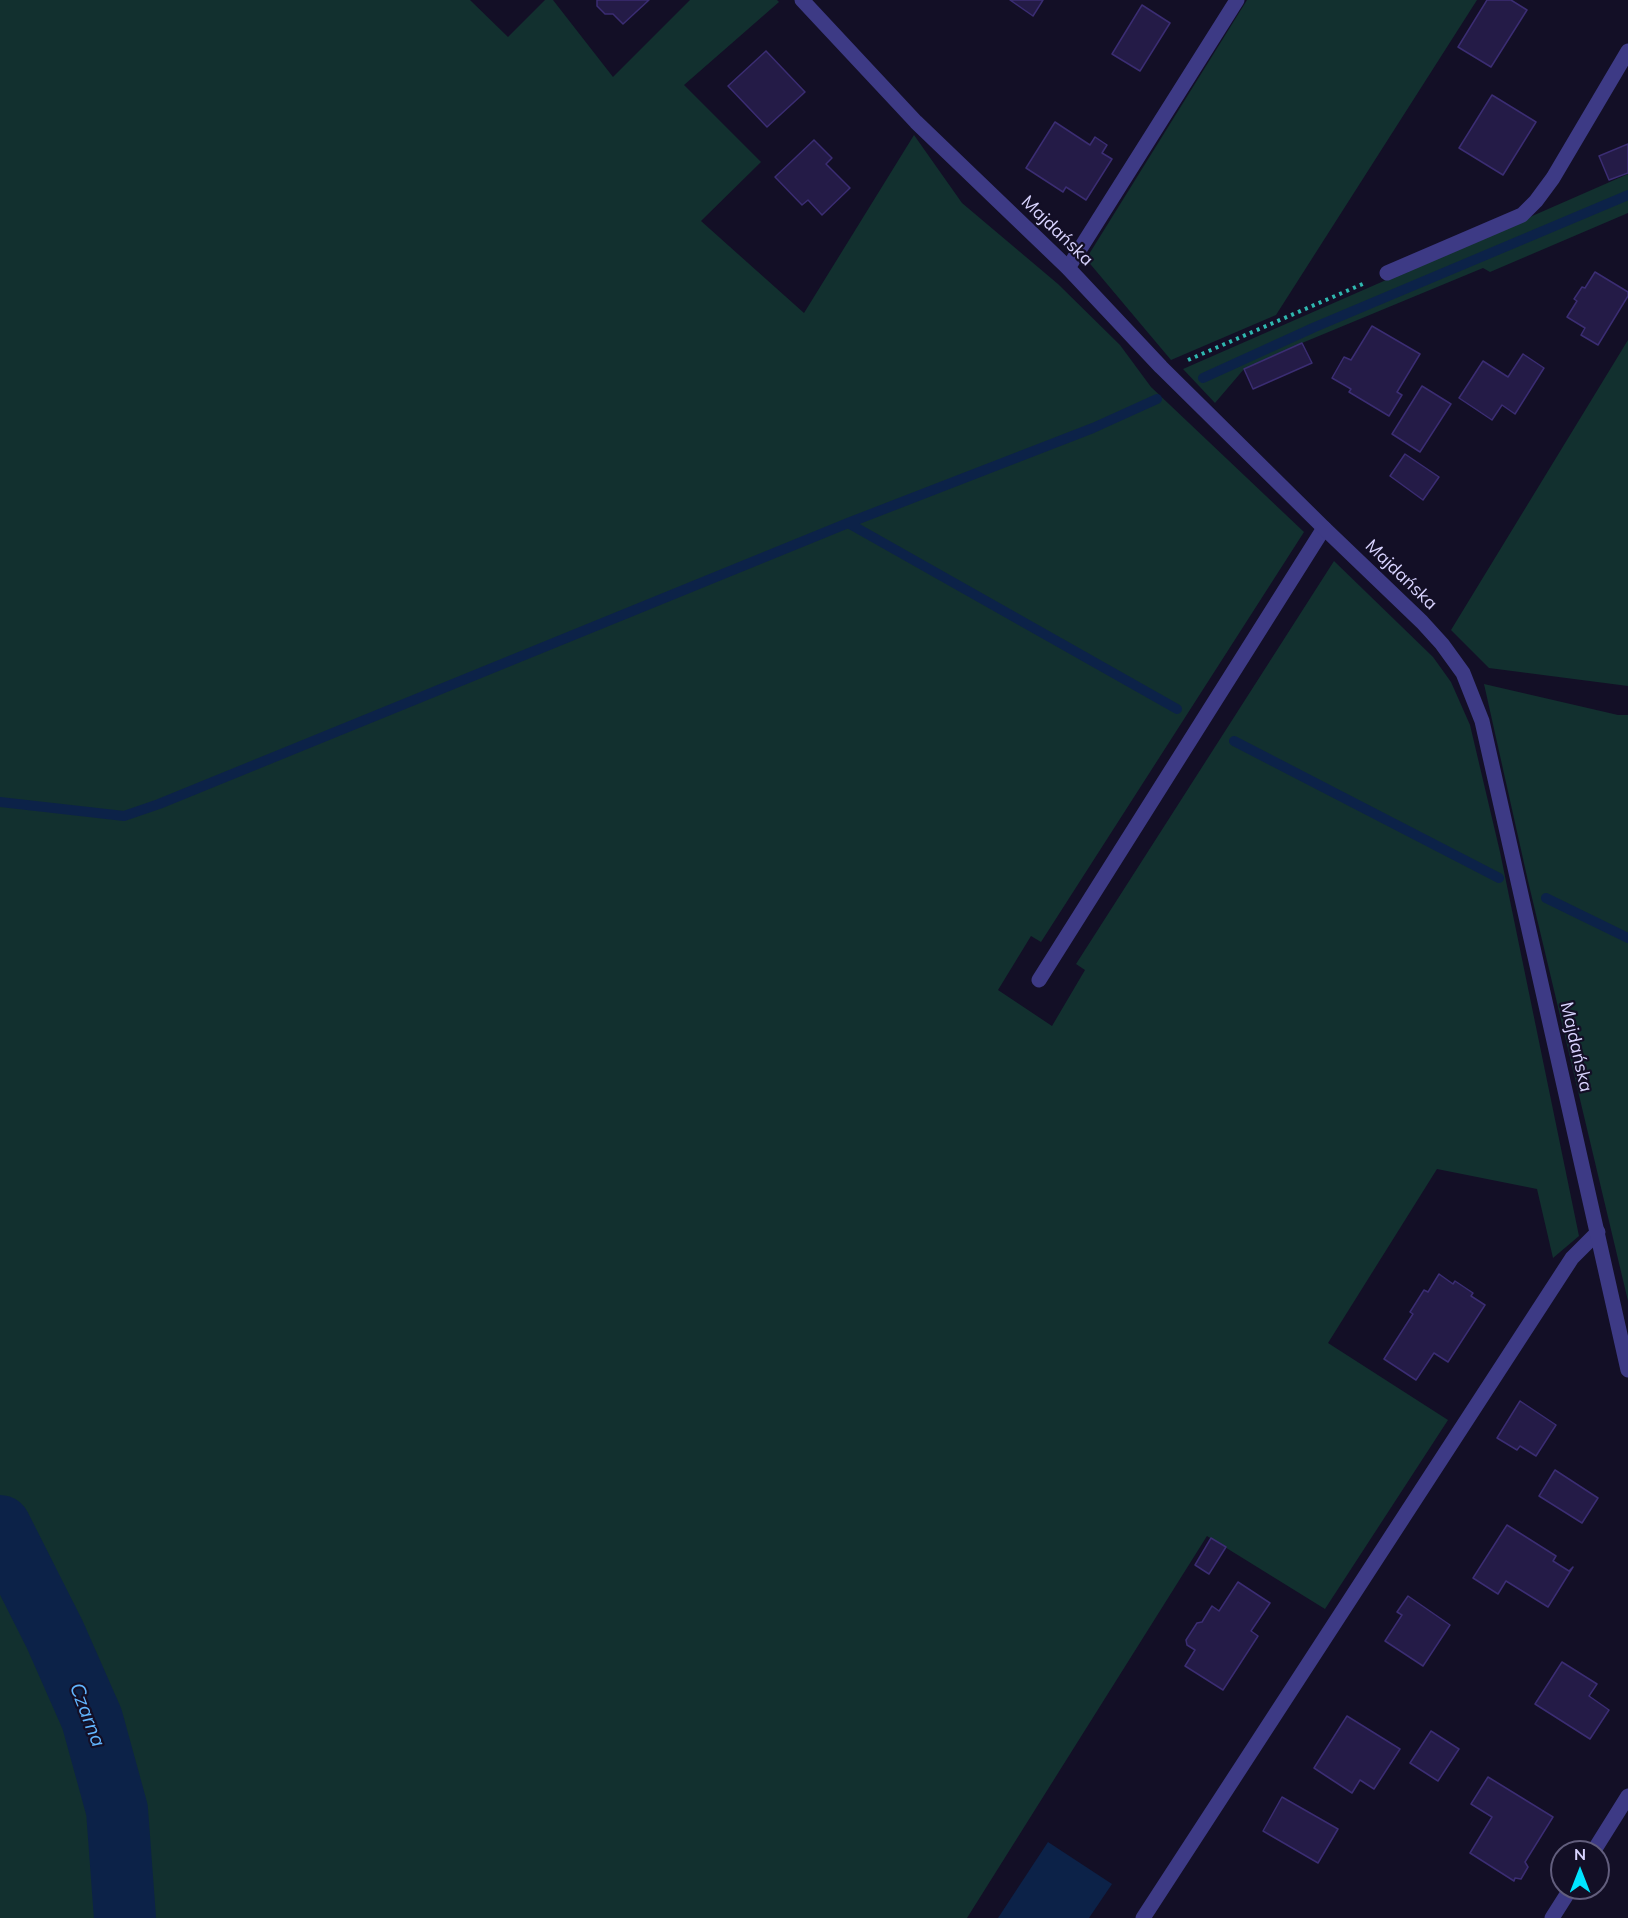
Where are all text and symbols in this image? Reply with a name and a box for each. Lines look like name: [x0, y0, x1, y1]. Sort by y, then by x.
street label: Majdańska: [1017, 191, 1097, 271]
street label: Majdańska: [1361, 535, 1441, 615]
street label: Majdańska: [1555, 1000, 1597, 1094]
water label: Czarna: [64, 1680, 110, 1750]
north arrow: [1550, 1840, 1610, 1900]
text: N: [1574, 1844, 1586, 1864]

